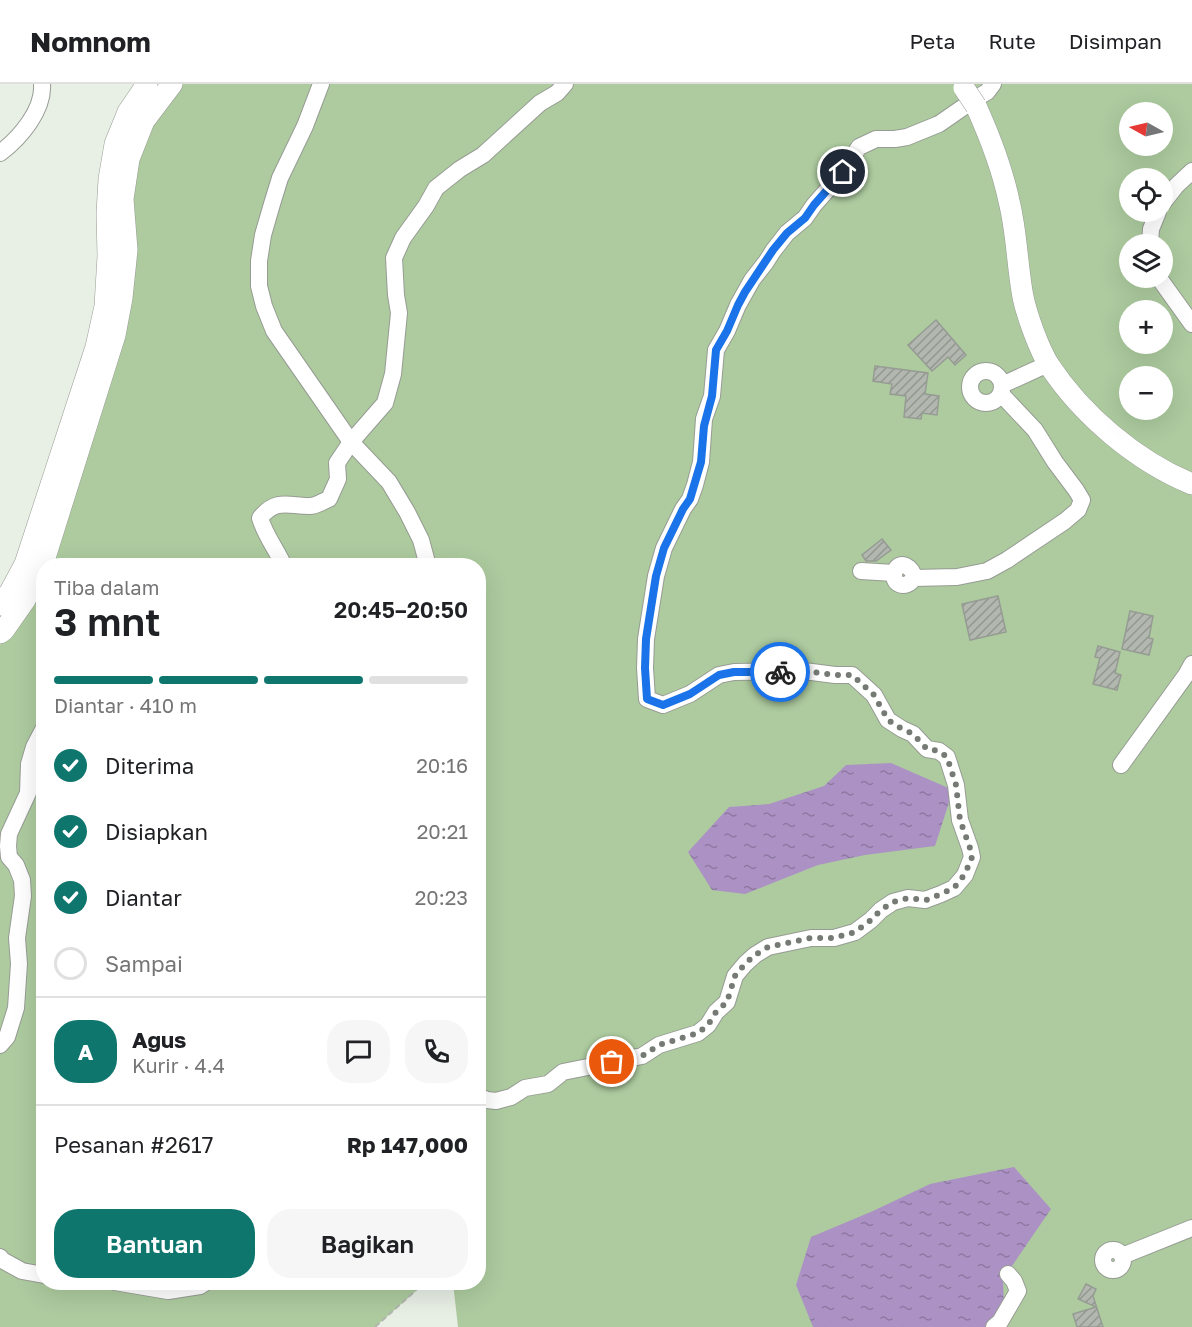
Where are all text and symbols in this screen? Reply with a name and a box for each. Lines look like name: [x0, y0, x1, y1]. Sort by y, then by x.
text: Nomnom: [30, 25, 151, 58]
text: Peta: [909, 28, 955, 54]
text: Rute: [988, 28, 1036, 54]
text: Disimpan: [1069, 28, 1162, 54]
north arrow: [1119, 102, 1173, 156]
map controls: [1119, 102, 1173, 420]
pin: [817, 146, 868, 197]
icon: home: [826, 155, 859, 188]
button: locate: [1119, 168, 1173, 222]
button: layers: [1119, 234, 1173, 288]
button: +: [1119, 300, 1173, 354]
button: −: [1119, 366, 1173, 420]
text: Tiba dalam: [54, 575, 159, 599]
text: 20:45–20:50: [334, 596, 468, 623]
text: 3 mnt: [54, 598, 161, 645]
courier: [750, 642, 810, 702]
icon: bike: [764, 656, 797, 689]
text: Diantar · 410 m: [54, 693, 197, 717]
icon: check: [54, 749, 87, 782]
text: Diterima: [105, 752, 194, 779]
text: 20:16: [416, 753, 468, 777]
icon: check: [54, 815, 87, 848]
text: Disiapkan: [105, 818, 208, 845]
text: 20:21: [417, 819, 468, 843]
icon: check: [54, 881, 87, 914]
text: Diantar: [105, 884, 182, 911]
text: 20:23: [415, 885, 468, 909]
text: Sampai: [105, 950, 183, 977]
button: chat: [327, 1020, 390, 1083]
button: phone: [405, 1020, 468, 1083]
text: Agus: [132, 1026, 186, 1053]
pin: [586, 1036, 637, 1087]
text: A: [78, 1038, 93, 1065]
icon: bag: [595, 1045, 628, 1078]
text: Kurir · 4.4: [132, 1053, 225, 1077]
text: Pesanan #2617: [54, 1131, 213, 1158]
text: Rp 147,000: [347, 1131, 468, 1158]
button: Bantuan: [54, 1209, 255, 1278]
button: Bagikan: [267, 1209, 468, 1278]

